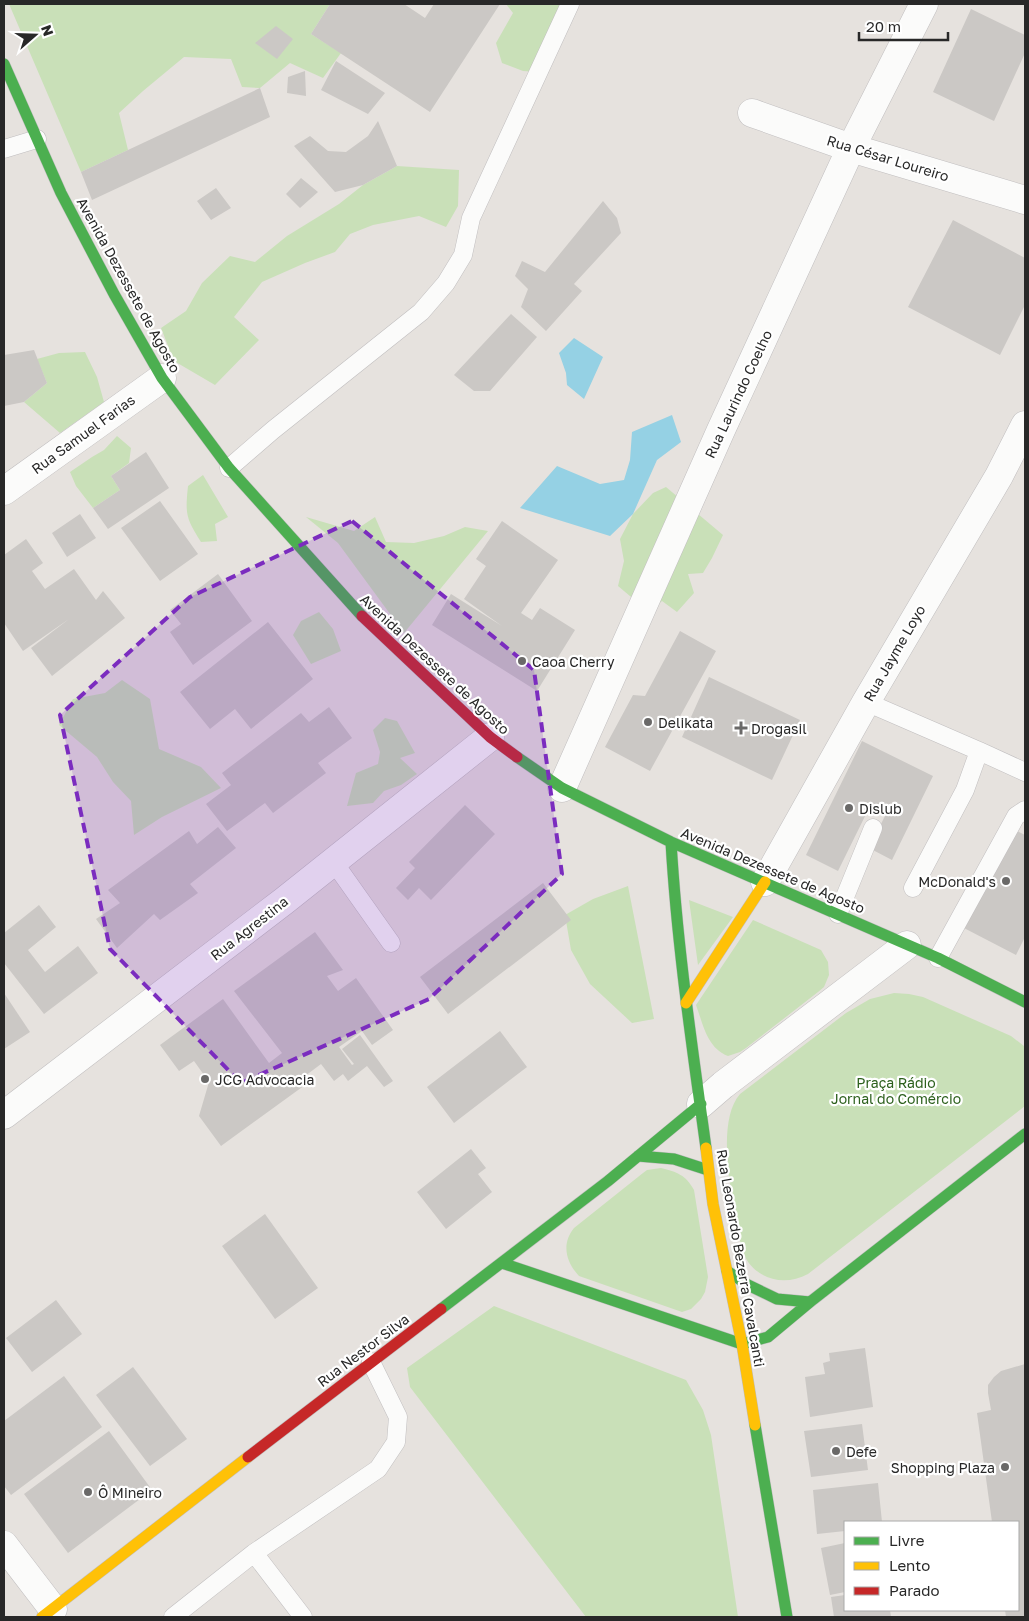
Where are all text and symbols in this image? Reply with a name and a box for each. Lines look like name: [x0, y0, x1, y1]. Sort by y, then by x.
north arrow: [10, 10, 60, 60]
scale bar: [859, 10, 948, 42]
text: 20 m: [866, 17, 901, 35]
text: N: [38, 22, 57, 38]
street label: Rua César Loureiro: [825, 131, 951, 185]
street label: Avenida Dezessete de Agosto: [74, 194, 184, 376]
street label: Rua Laurindo Coelho: [701, 327, 775, 461]
street label: Rua Samuel Farias: [28, 391, 138, 477]
street label: Avenida Dezessete de Agosto: [357, 590, 513, 738]
street label: Rua Jayme Loyo: [860, 602, 928, 704]
place label: Caoa Cherry: [532, 653, 615, 670]
marker: Caoa Cherry: [516, 655, 528, 667]
place label: Delikata: [658, 714, 713, 731]
marker: Delikata: [642, 716, 654, 728]
place label: Drogasil: [751, 720, 807, 737]
marker: Drogasil: [735, 722, 747, 734]
place label: Dislub: [859, 800, 902, 817]
marker: Dislub: [843, 802, 855, 814]
street label: Avenida Dezessete de Agosto: [679, 824, 867, 916]
place label: McDonald's: [918, 873, 996, 890]
marker: McDonald's: [1000, 875, 1012, 887]
street label: Rua Agrestina: [207, 892, 291, 964]
place label: JCG Advocacia: [215, 1071, 314, 1088]
marker: JCG Advocacia: [199, 1073, 211, 1085]
park label: Praça Rádio Jornal do Comércio: [831, 1074, 961, 1107]
street label: Rua Leonardo Bezerra Cavalcanti: [713, 1148, 769, 1368]
street label: Rua Nestor Silva: [314, 1310, 412, 1390]
place label: Defe: [846, 1443, 877, 1460]
marker: Defe: [830, 1445, 842, 1457]
place label: Shopping Plaza: [891, 1459, 995, 1476]
marker: Shopping Plaza: [999, 1461, 1011, 1473]
place label: Ô Mineiro: [98, 1484, 162, 1501]
marker: Ô Mineiro: [82, 1486, 94, 1498]
legend: [844, 1521, 1019, 1611]
text: Livre: [889, 1531, 925, 1549]
text: Lento: [889, 1556, 930, 1574]
text: Parado: [889, 1581, 940, 1599]

